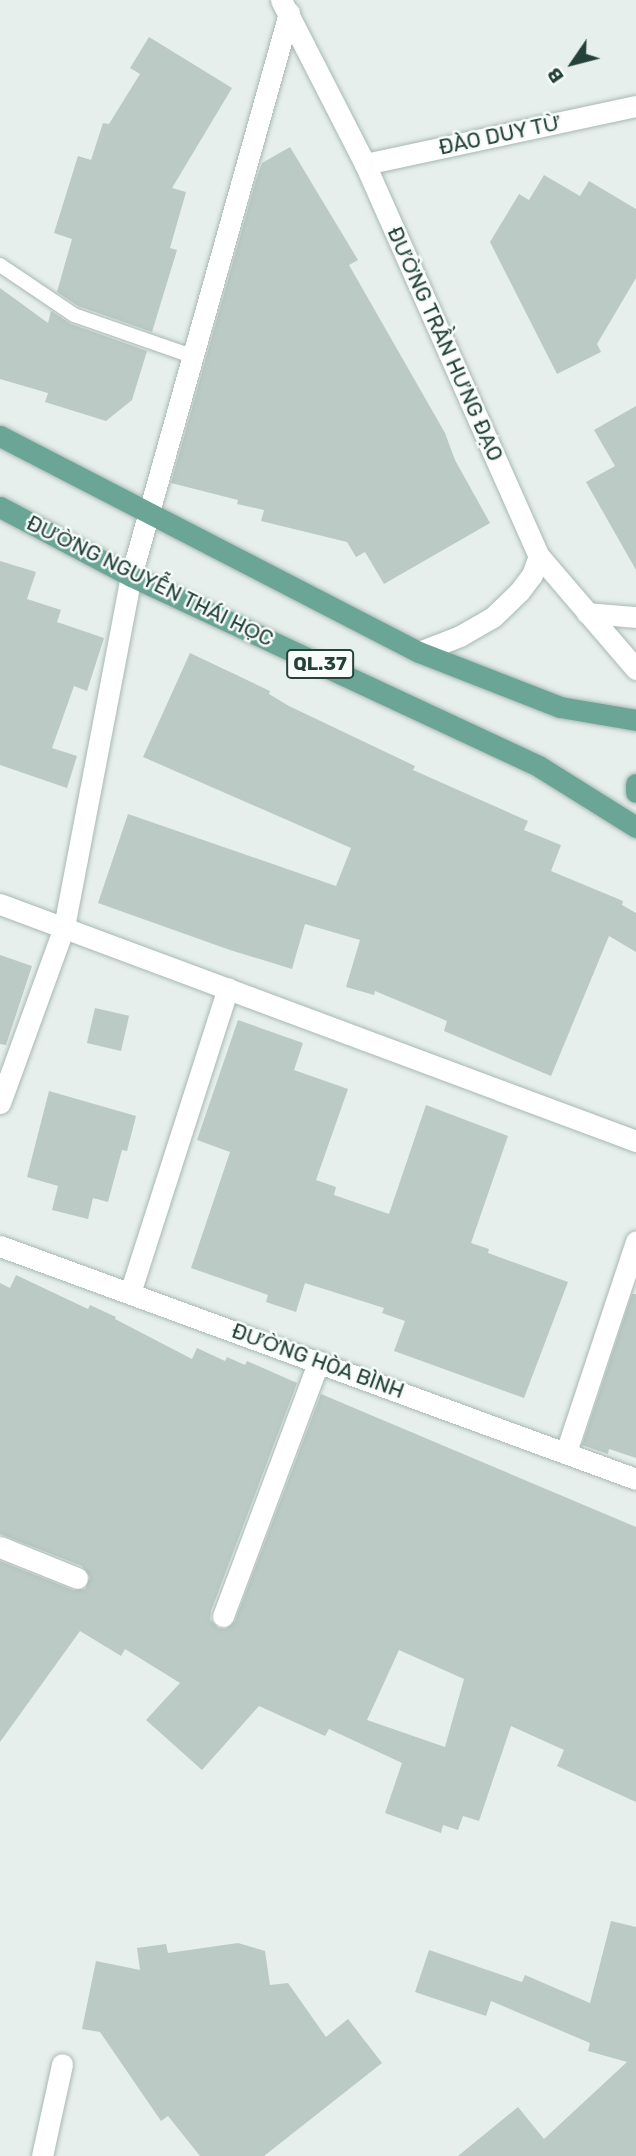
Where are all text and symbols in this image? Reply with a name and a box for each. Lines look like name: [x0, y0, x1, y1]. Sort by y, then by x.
north arrow: [538, 28, 608, 98]
text: B: [542, 63, 569, 87]
street label: ĐÀO DUY TỪ: [436, 110, 564, 160]
street label: ĐƯỜNG TRẦN HƯNG ĐẠO: [382, 223, 508, 465]
street label: ĐƯỜNG NGUYỄN THÁI HỌC: [22, 510, 278, 652]
road number: QL.37: [285, 649, 355, 680]
street label: ĐƯỜNG HÒA BÌNH: [228, 1318, 408, 1404]

